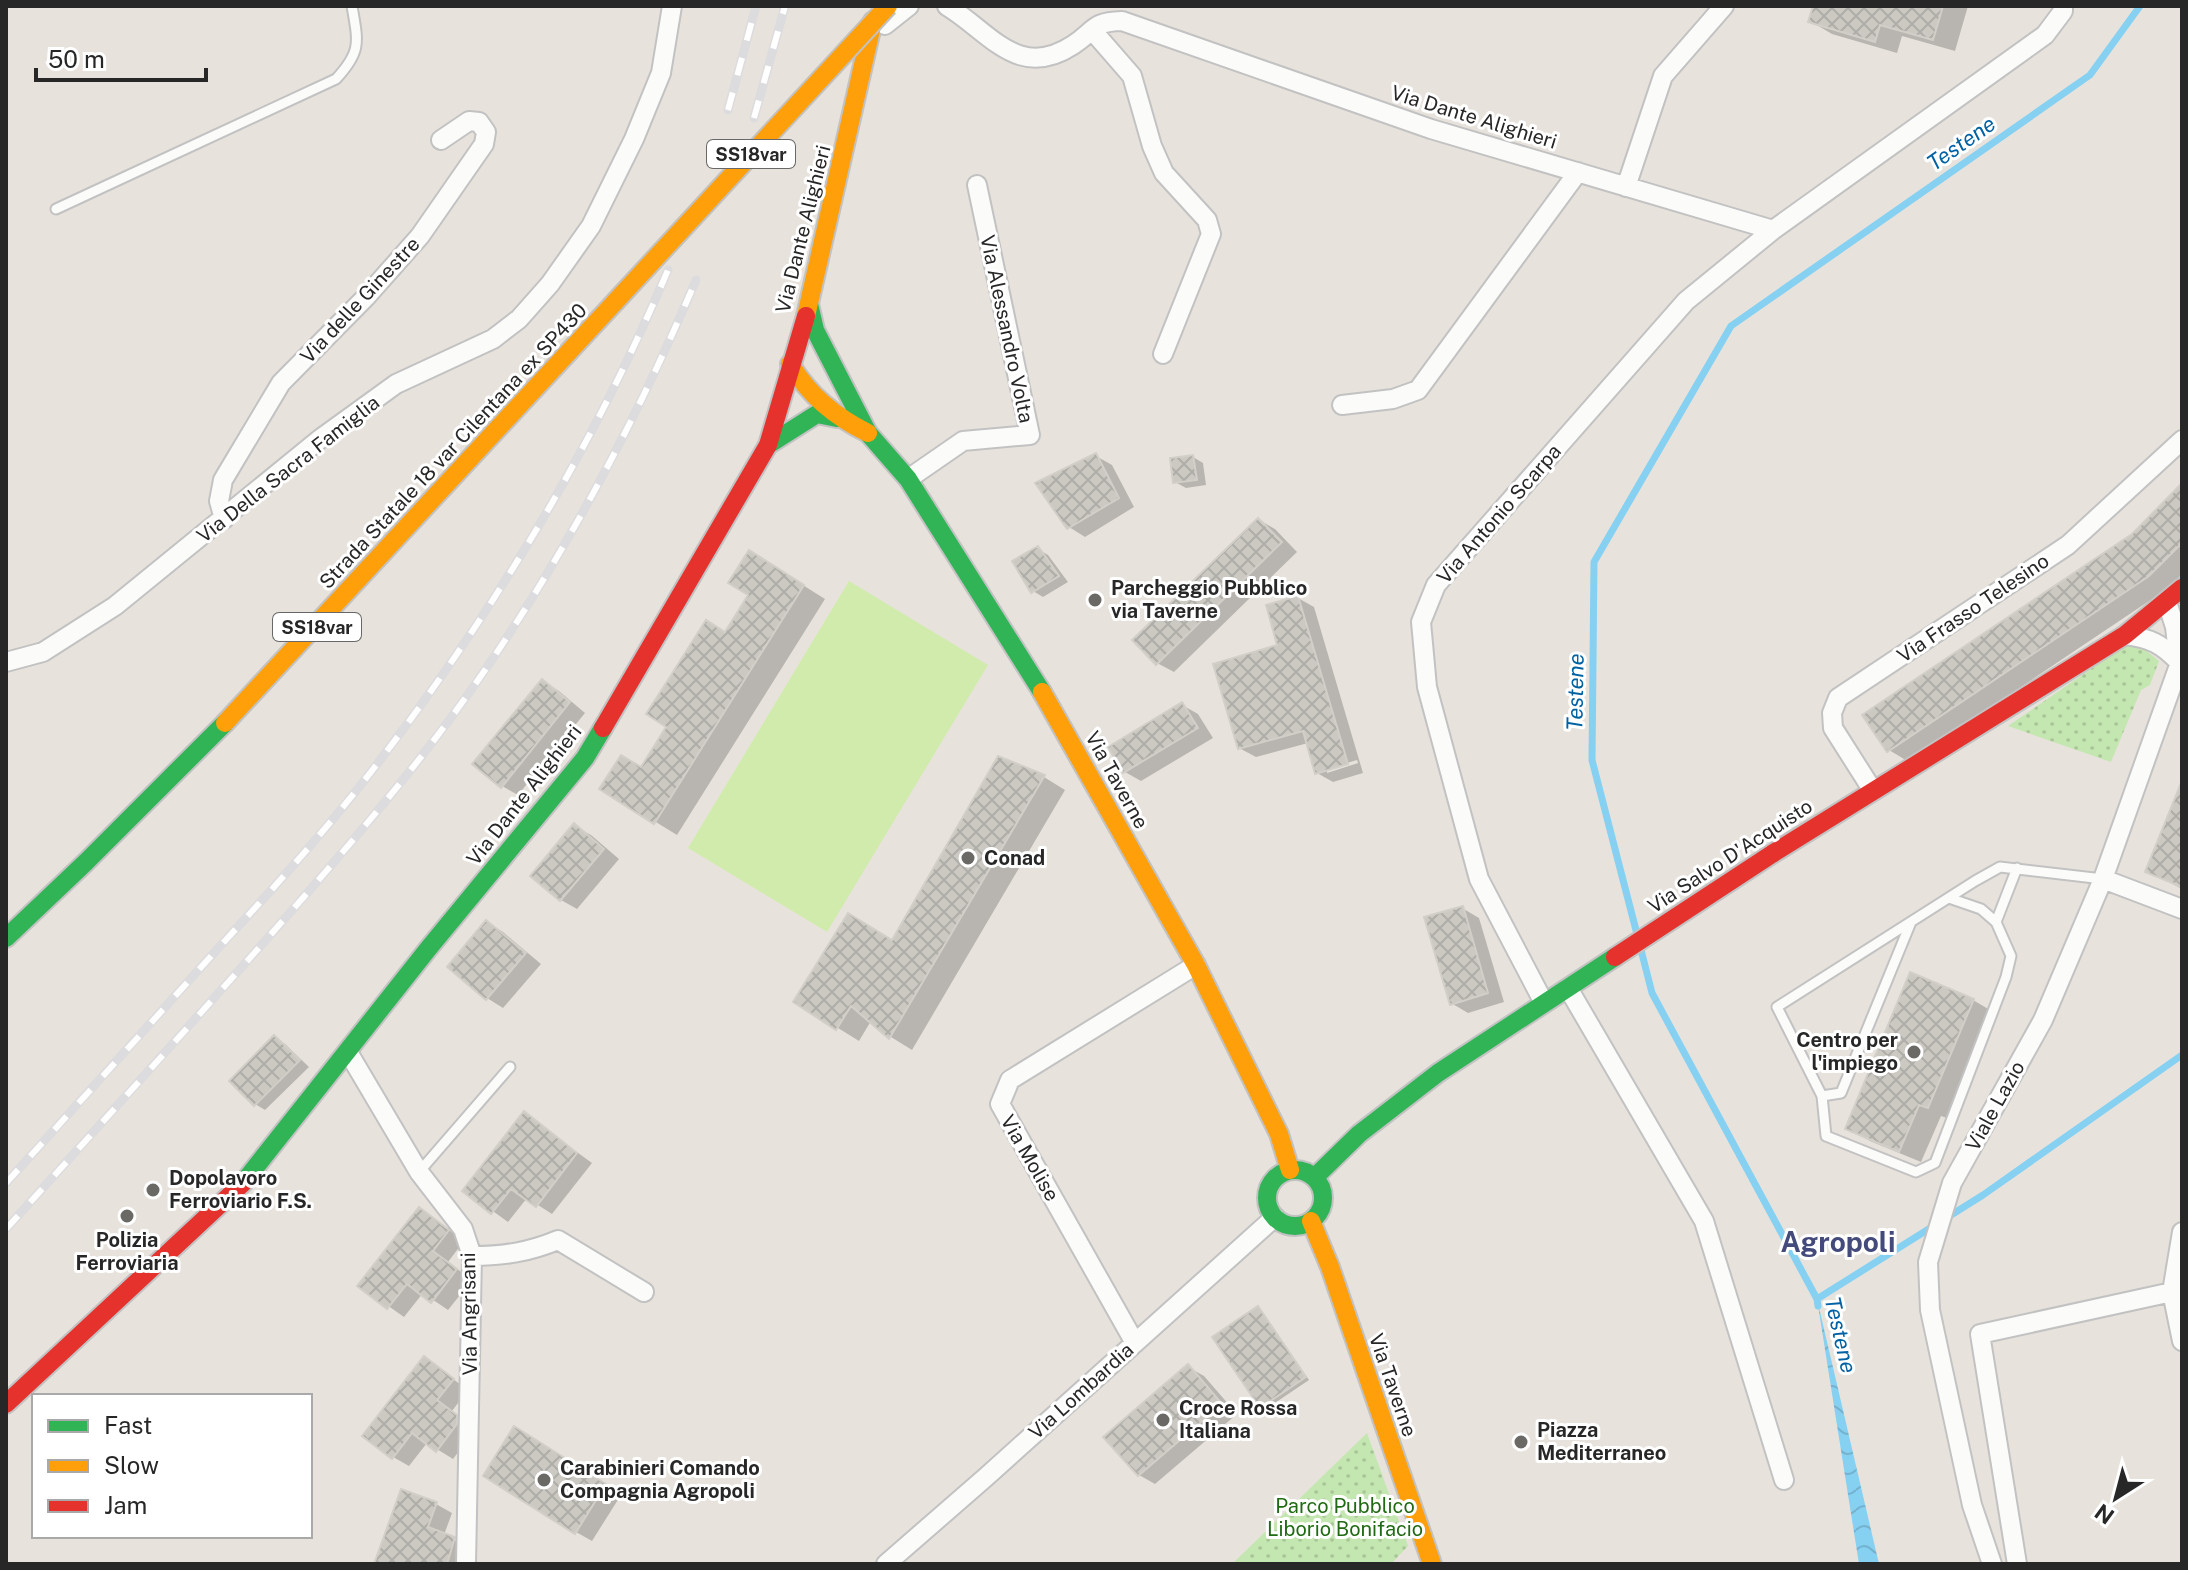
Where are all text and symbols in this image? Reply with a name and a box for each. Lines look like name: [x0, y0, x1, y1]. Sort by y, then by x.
scale bar: [36, 32, 206, 82]
text: 50 m: [48, 45, 105, 73]
street label: Via Dante Alighieri: [1388, 80, 1560, 154]
water label: Testene: [1922, 110, 2000, 176]
road number: SS18var: [707, 140, 795, 168]
street label: Via Dante Alighieri: [771, 143, 835, 315]
street label: Via delle Ginestre: [295, 232, 425, 368]
street label: Via Alessandro Volta: [975, 233, 1039, 425]
street label: Strada Statale 18 var Cilentana ex SP430: [314, 298, 592, 594]
street label: Via Della Sacra Famiglia: [192, 390, 384, 548]
street label: Via Antonio Scarpa: [1432, 439, 1566, 589]
street label: Via Frasso Telesino: [1893, 548, 2053, 668]
place label: Parcheggio Pubblico via Taverne: [1111, 576, 1307, 623]
marker: Parcheggio Pubblico via Taverne: [1086, 591, 1104, 609]
road number: SS18var: [273, 613, 361, 641]
water label: Testene: [1561, 653, 1589, 731]
street label: Via Dante Alighieri: [462, 720, 586, 870]
street label: Via Taverne: [1080, 727, 1154, 833]
street label: Via Salvo D'Acquisto: [1643, 794, 1817, 918]
place label: Conad: [984, 846, 1045, 870]
marker: Conad: [959, 849, 977, 867]
place label: Centro per l'impiego: [1796, 1028, 1898, 1075]
marker: Centro per l'impiego: [1905, 1043, 1923, 1061]
street label: Viale Lazio: [1960, 1057, 2030, 1155]
street label: Via Molise: [996, 1111, 1064, 1205]
place label: Dopolavoro Ferroviario F.S.: [169, 1166, 312, 1213]
marker: Dopolavoro Ferroviario F.S.: [144, 1181, 162, 1199]
marker: Polizia Ferroviaria: [118, 1207, 136, 1225]
district label: Agropoli: [1781, 1225, 1895, 1258]
place label: Polizia Ferroviaria: [75, 1228, 179, 1275]
street label: Via Angrisani: [456, 1252, 482, 1376]
water label: Testene: [1820, 1294, 1862, 1376]
street label: Via Taverne: [1364, 1330, 1422, 1440]
street label: Via Lombardia: [1024, 1338, 1138, 1444]
legend: [32, 1394, 312, 1538]
place label: Croce Rossa Italiana: [1179, 1396, 1297, 1443]
text: Fast: [104, 1411, 152, 1439]
marker: Croce Rossa Italiana: [1154, 1411, 1172, 1429]
place label: Piazza Mediterraneo: [1537, 1418, 1666, 1465]
marker: Piazza Mediterraneo: [1512, 1433, 1530, 1451]
text: Slow: [104, 1451, 159, 1479]
place label: Carabinieri Comando Compagnia Agropoli: [560, 1456, 760, 1503]
north arrow: [2076, 1458, 2156, 1538]
marker: Carabinieri Comando Compagnia Agropoli: [535, 1471, 553, 1489]
text: Jam: [104, 1491, 147, 1519]
park label: Parco Pubblico Liborio Bonifacio: [1267, 1494, 1423, 1541]
text: N: [2090, 1499, 2119, 1530]

